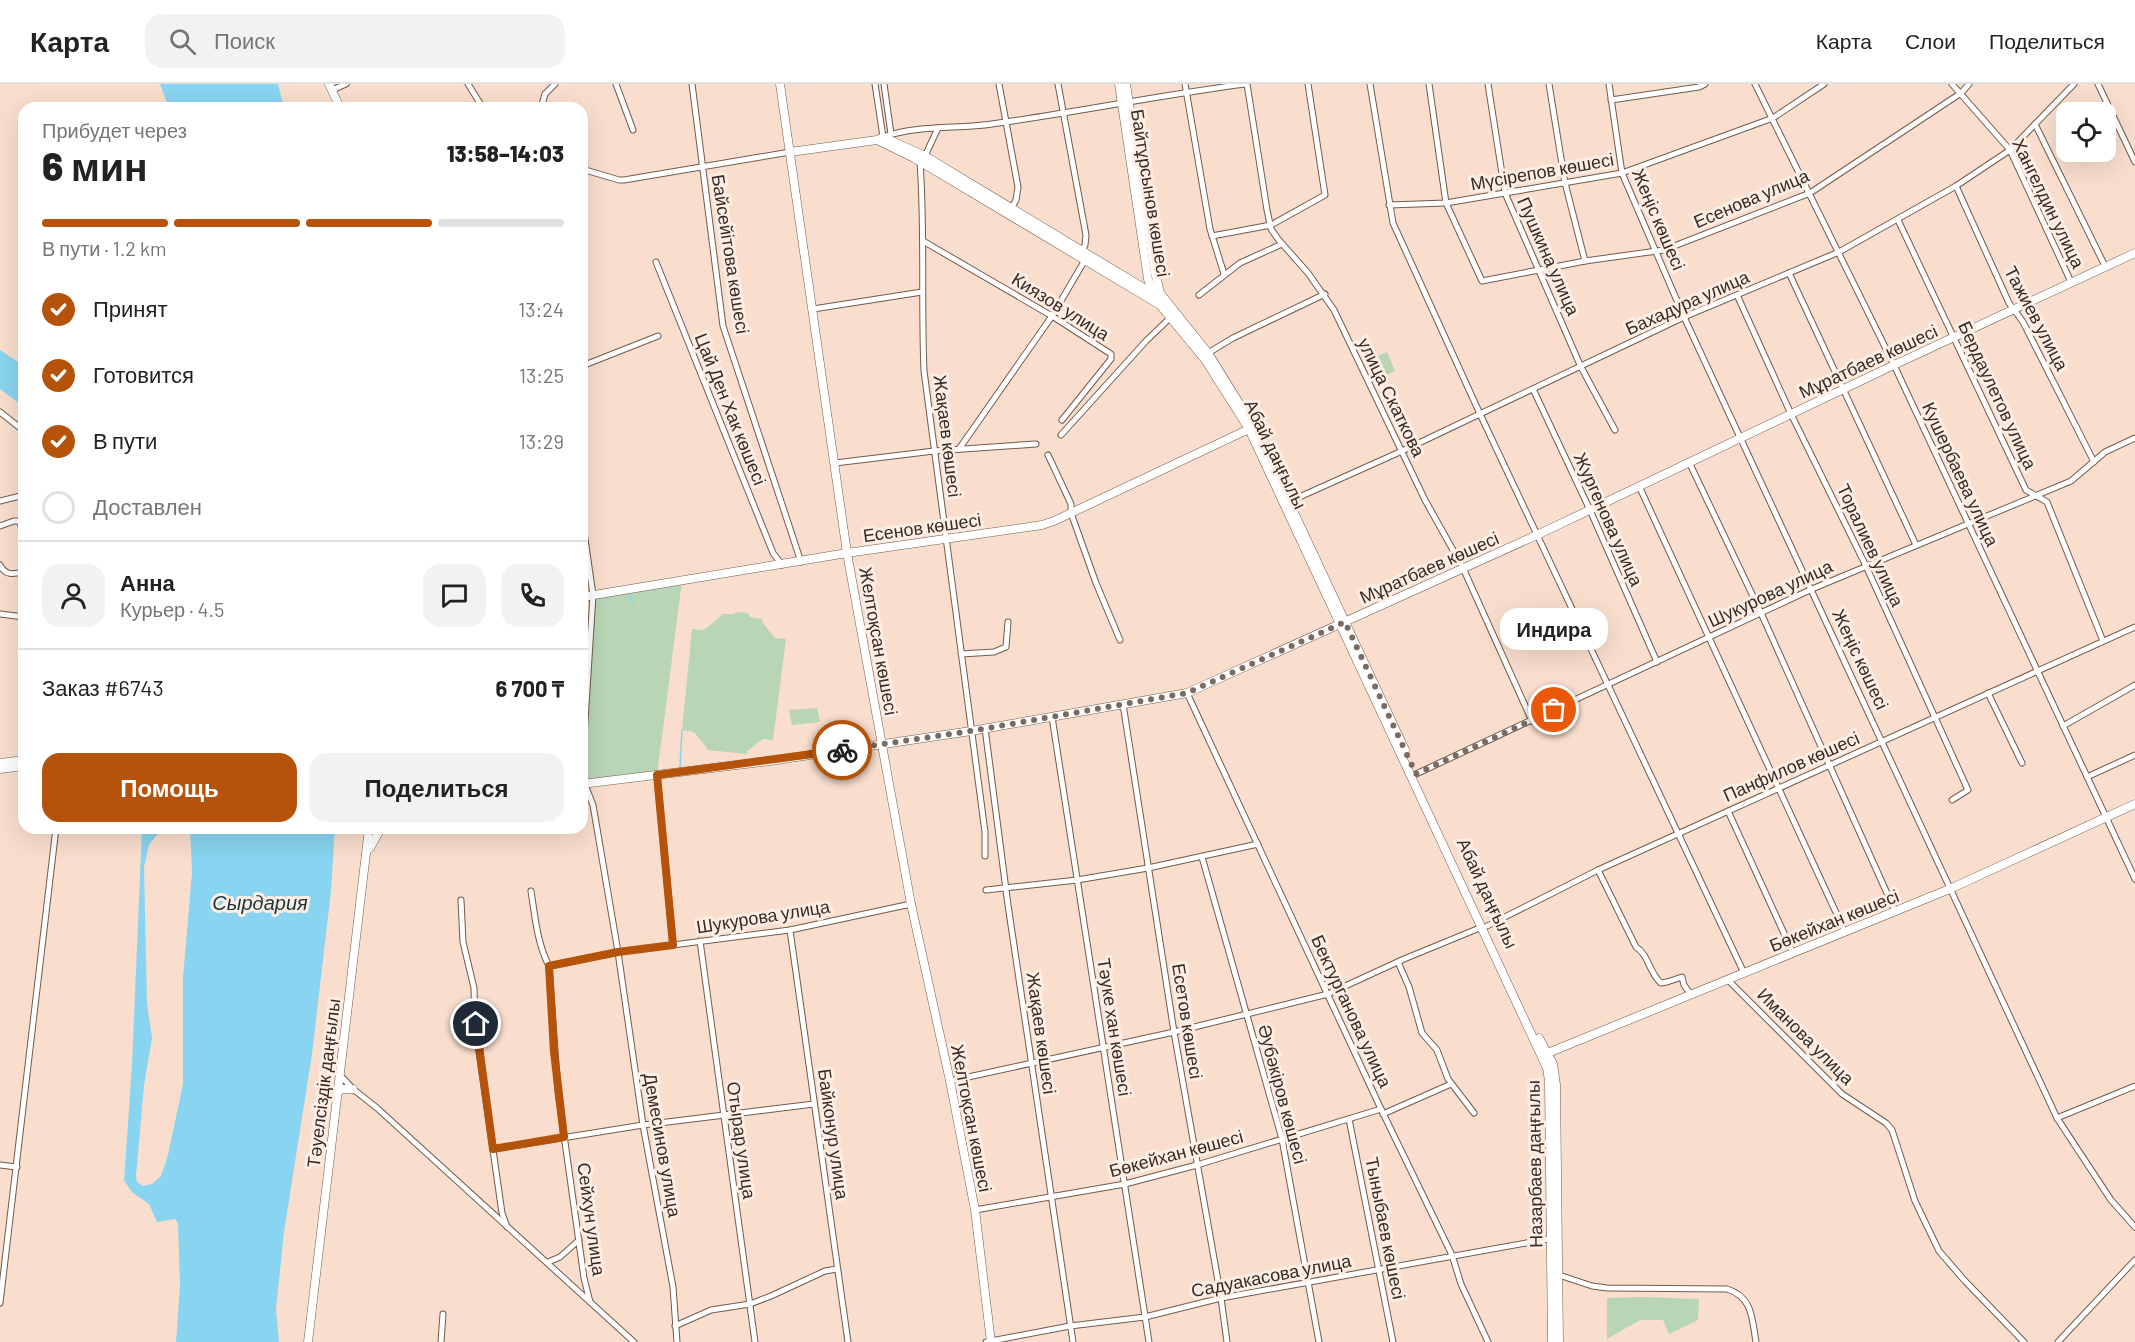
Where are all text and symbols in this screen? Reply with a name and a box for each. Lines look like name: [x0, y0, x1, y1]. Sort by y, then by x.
search box: [145, 14, 565, 68]
text: Карта: [30, 24, 109, 58]
icon: search: [166, 25, 199, 58]
text: Поиск: [214, 27, 275, 53]
text: Карта: [1816, 28, 1872, 53]
text: Слои: [1905, 28, 1956, 53]
text: Поделиться: [1989, 28, 2105, 53]
map controls: [2056, 102, 2116, 162]
button: locate: [2056, 102, 2116, 162]
street label: Байтұрсынов көшесі: [1127, 108, 1175, 278]
text: Прибудет через: [42, 118, 187, 142]
street label: Хангелдин улица: [2008, 135, 2090, 272]
text: 13:58–14:03: [447, 140, 564, 166]
text: 6 мин: [42, 142, 147, 189]
street label: Мүсірепов көшесі: [1469, 148, 1615, 194]
street label: Есенова улица: [1690, 163, 1813, 232]
street label: Жеңіс көшесі: [1628, 165, 1690, 273]
street label: Байсейітова көшесі: [708, 173, 754, 335]
street label: Пушкина улица: [1513, 193, 1585, 320]
text: В пути · 1.2 km: [42, 236, 167, 260]
street label: Тажиев улица: [2000, 262, 2074, 375]
street label: Бахадура улица: [1622, 264, 1753, 339]
street label: Киязов улица: [1008, 267, 1115, 345]
icon: check: [42, 293, 75, 326]
text: Принят: [93, 295, 167, 321]
text: 13:24: [518, 297, 564, 321]
street label: Бердаулетов улица: [1954, 317, 2042, 473]
street label: Мұратбаев көшесі: [1795, 319, 1941, 403]
street label: Цай Ден Хак көшесі: [690, 330, 772, 488]
street label: улица Скаткова: [1354, 334, 1431, 461]
icon: check: [42, 359, 75, 392]
text: Готовится: [93, 361, 194, 387]
text: 13:25: [519, 363, 564, 387]
street label: Жақаев көшесі: [930, 374, 966, 498]
street label: Абай даңғылы: [1240, 396, 1312, 512]
street label: Кушербаева улица: [1918, 399, 2004, 550]
icon: check: [42, 425, 75, 458]
text: В пути: [93, 427, 157, 453]
text: 13:29: [519, 429, 564, 453]
street label: Жургенова улица: [1570, 449, 1649, 590]
street label: Торалиев улица: [1833, 480, 1909, 611]
text: Доставлен: [93, 493, 202, 519]
street label: Есенов көшесі: [861, 508, 983, 546]
street label: Мұратбаев көшесі: [1356, 526, 1502, 608]
street label: Шукурова улица: [1704, 554, 1837, 631]
button: person: [42, 564, 105, 627]
button: chat: [423, 564, 486, 627]
button: phone: [501, 564, 564, 627]
street label: Желтоқсан көшесі: [855, 565, 903, 717]
text: Анна: [120, 569, 175, 595]
text: Курьер · 4.5: [120, 597, 224, 621]
street label: Жеңіс көшесі: [1828, 605, 1894, 713]
callout: Индира: [1500, 608, 1608, 650]
text: Индира: [1517, 617, 1591, 641]
text: Заказ #6743: [42, 674, 164, 700]
text: 6 700 ₸: [495, 675, 564, 701]
pin: [1528, 684, 1579, 735]
icon: bag: [1537, 693, 1570, 726]
courier: [812, 720, 872, 780]
street label: Панфилов көшесі: [1719, 726, 1863, 806]
icon: bike: [826, 734, 859, 767]
button: Помощь: [42, 753, 297, 822]
button: Поделиться: [309, 753, 564, 822]
street label: Абай даңғылы: [1453, 834, 1523, 952]
street label: Бөкейхан көшесі: [1766, 884, 1902, 956]
water label: Сырдария: [212, 890, 308, 914]
street label: Шукурова улица: [695, 894, 832, 937]
street label: Бектурганова улица: [1307, 931, 1397, 1092]
street label: Тәуке хан көшесі: [1093, 956, 1137, 1098]
street label: Есетов көшесі: [1168, 962, 1208, 1080]
street label: Жақаев көшесі: [1023, 970, 1061, 1096]
street label: Иманова улица: [1753, 983, 1860, 1090]
street label: Тәуелсіздік даңғылы: [302, 997, 344, 1169]
pin: [450, 998, 501, 1049]
icon: home: [459, 1007, 492, 1040]
street label: Әубәкіров көшесі: [1254, 1022, 1312, 1166]
street label: Желтоқсан көшесі: [947, 1042, 997, 1194]
street label: Байконур улица: [814, 1067, 854, 1202]
street label: Демесинов улица: [639, 1071, 687, 1220]
street label: Отырар улица: [723, 1080, 761, 1201]
street label: Назарбаев даңғылы: [1522, 1080, 1546, 1248]
street label: Бөкейхан көшесі: [1107, 1125, 1245, 1181]
street label: Тыныбаев көшесі: [1361, 1155, 1411, 1301]
street label: Сейхун улица: [573, 1161, 611, 1278]
street label: Садуакасова улица: [1189, 1249, 1354, 1301]

